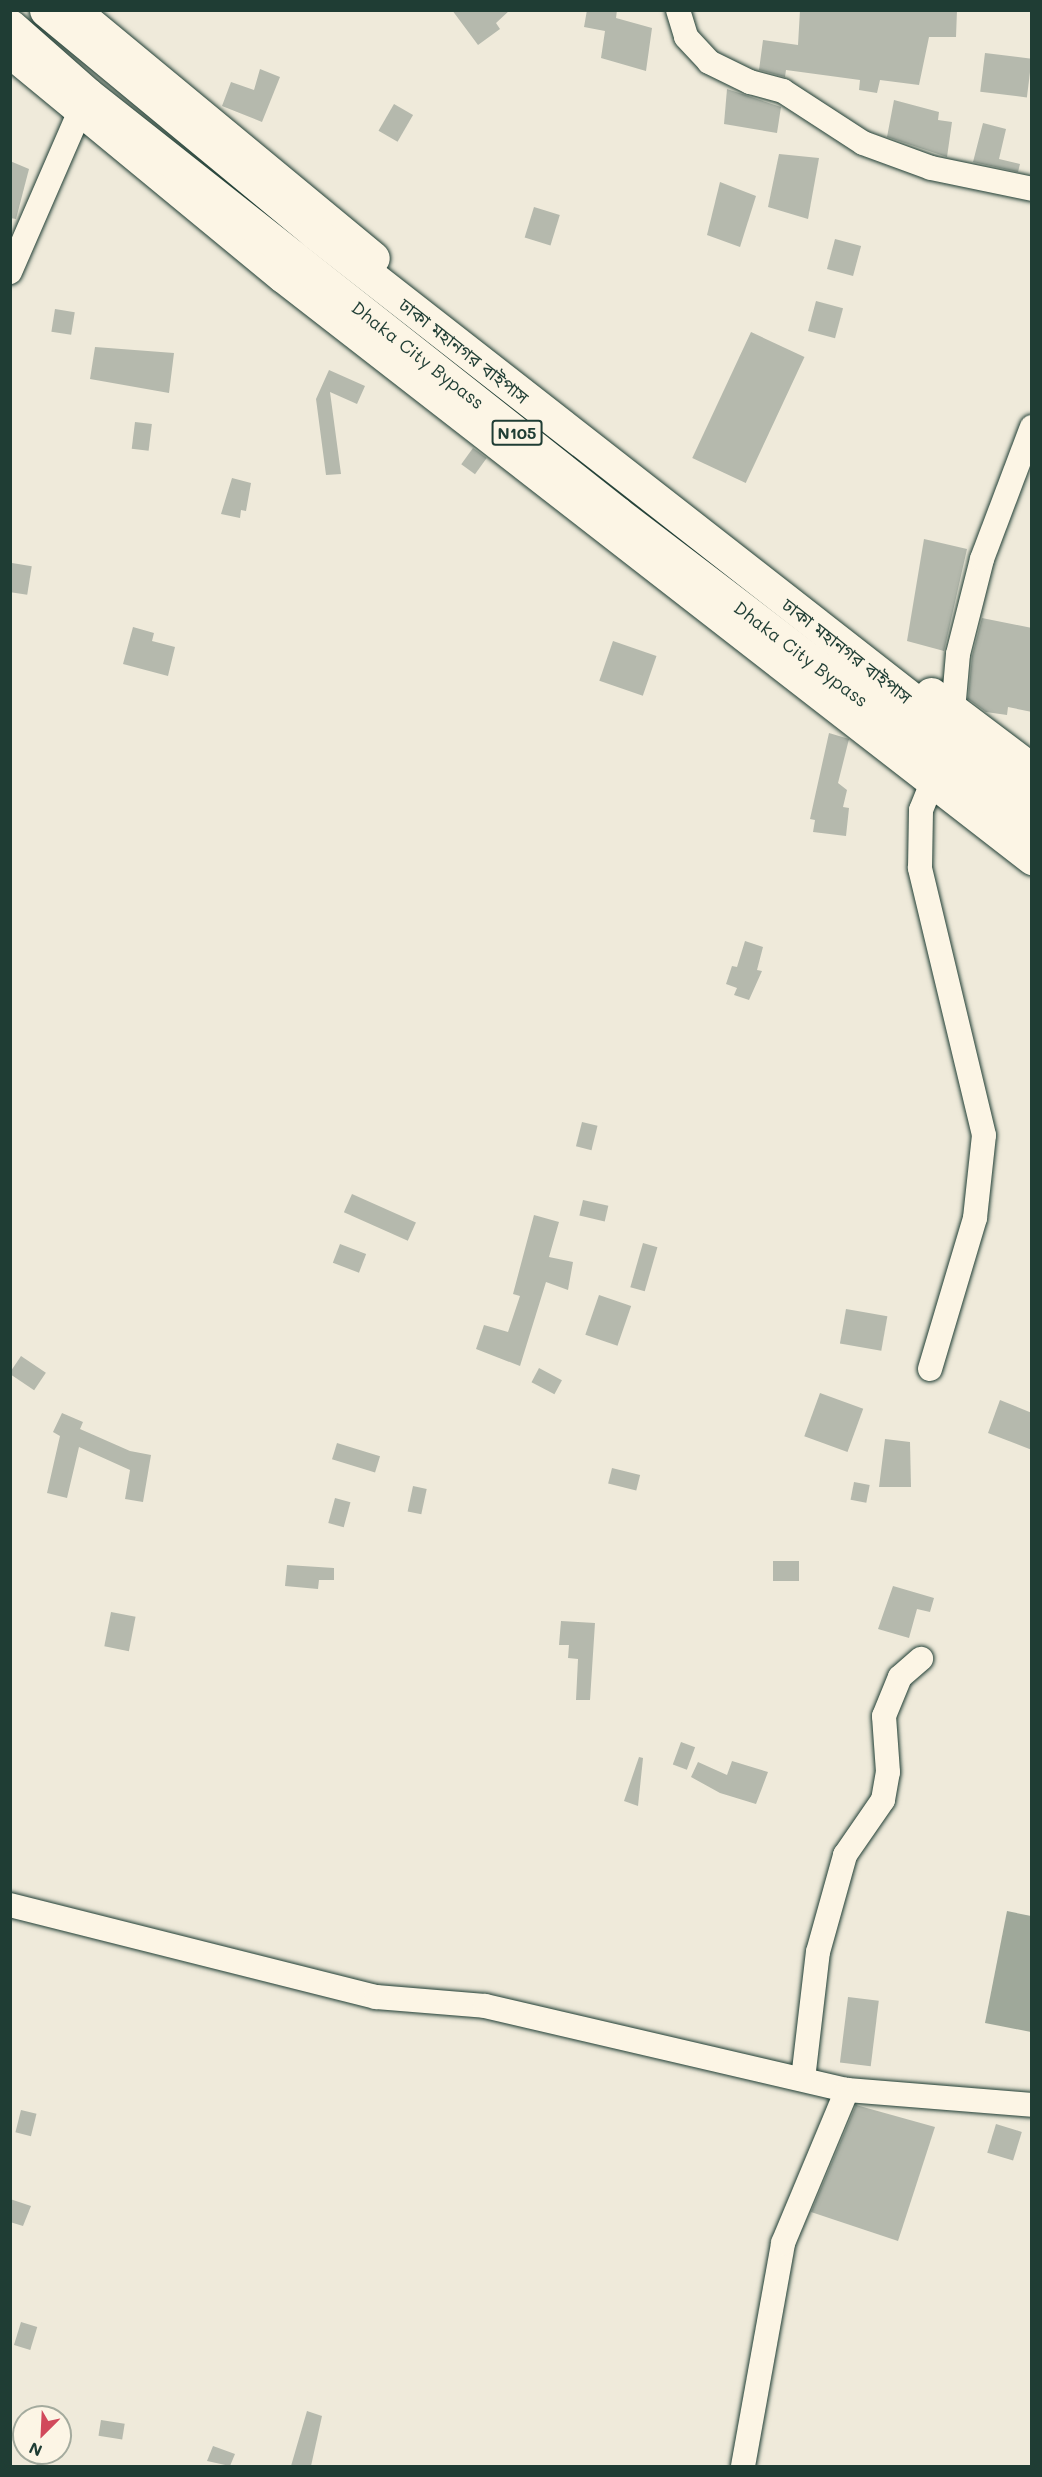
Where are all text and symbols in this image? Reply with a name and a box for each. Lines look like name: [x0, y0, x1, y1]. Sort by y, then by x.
street label: ঢাকা মহানগর বাইপাস: [395, 294, 533, 408]
street label: Dhaka City Bypass: [347, 297, 489, 413]
road number: N105: [492, 420, 542, 446]
street label: ঢাকা মহানগর বাইপাস: [778, 594, 916, 708]
street label: Dhaka City Bypass: [730, 597, 872, 711]
north arrow: [12, 2405, 72, 2465]
text: N: [25, 2438, 45, 2462]

